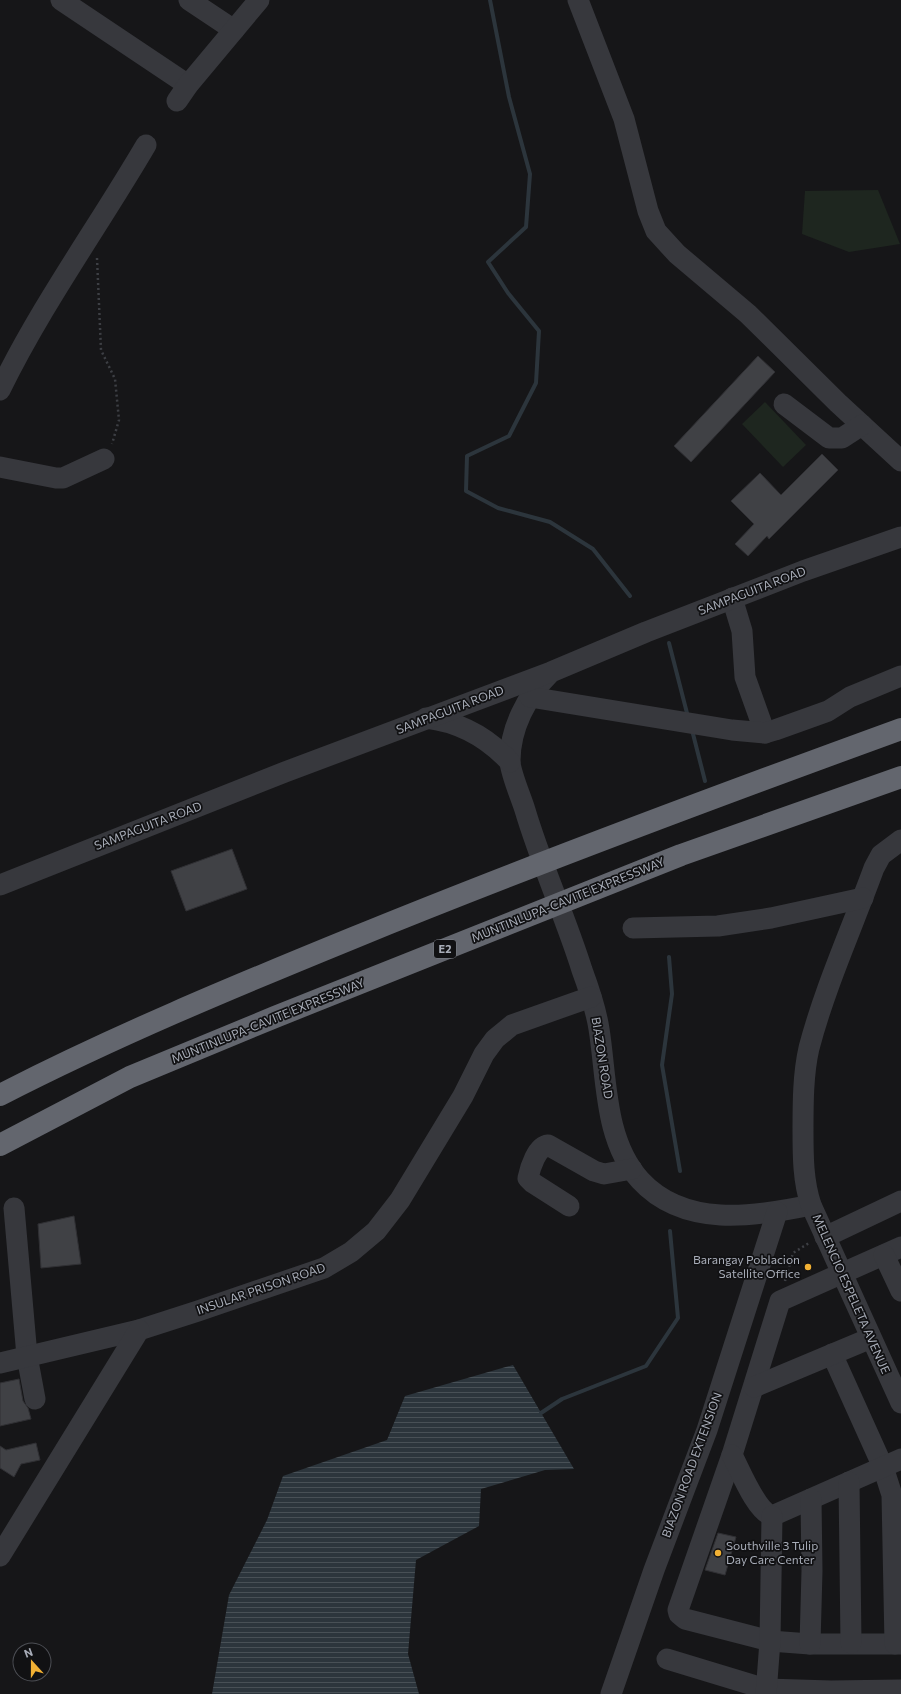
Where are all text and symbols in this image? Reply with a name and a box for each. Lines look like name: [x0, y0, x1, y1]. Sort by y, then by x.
street label: SAMPAGUITA ROAD: [696, 563, 808, 617]
street label: SAMPAGUITA ROAD: [394, 682, 506, 736]
street label: SAMPAGUITA ROAD: [92, 798, 204, 852]
street label: MUNTINLUPA-CAVITE EXPRESSWAY: [469, 854, 667, 944]
road number: E2: [434, 940, 456, 958]
street label: MUNTINLUPA-CAVITE EXPRESSWAY: [169, 975, 367, 1065]
street label: BIAZON ROAD: [590, 1016, 616, 1100]
street label: MELENCIO ESPELETA AVENUE: [810, 1212, 894, 1375]
place label: Barangay Poblacion Satellite Office: [693, 1252, 800, 1280]
street label: INSULAR PRISON ROAD: [194, 1259, 327, 1317]
marker: Barangay Poblacion Satellite Office: [803, 1262, 813, 1272]
street label: BIAZON ROAD EXTENSION: [658, 1390, 724, 1539]
place label: Southville 3 Tulip Day Care Center: [726, 1538, 818, 1566]
marker: Southville 3 Tulip Day Care Center: [713, 1548, 723, 1558]
north arrow: [12, 1642, 52, 1682]
text: N: [22, 1645, 34, 1660]

